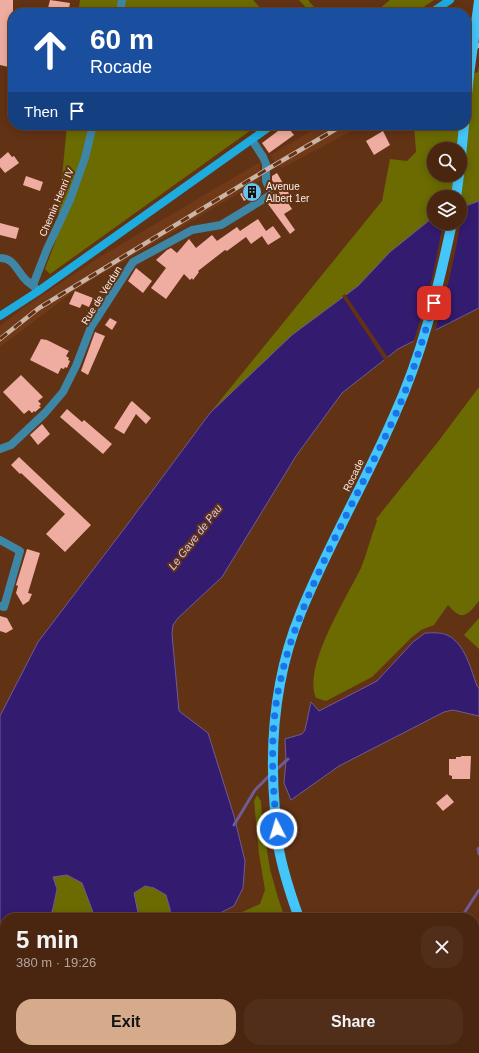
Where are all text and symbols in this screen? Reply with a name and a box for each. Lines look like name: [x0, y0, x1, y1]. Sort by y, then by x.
icon: ahead: [24, 24, 76, 76]
text: 60 m: [90, 24, 154, 55]
text: Rocade: [90, 57, 152, 77]
icon: arrive: [66, 100, 88, 122]
text: Then: [24, 103, 58, 120]
map controls: [427, 142, 467, 230]
button: search: [427, 142, 467, 182]
street label: Chemin Henri IV: [37, 166, 76, 238]
building icon: Avenue Albert 1er: [241, 181, 263, 203]
place label: Avenue Albert 1er: [266, 181, 310, 204]
button: layers: [427, 190, 467, 230]
street label: Rue de Verdun: [79, 264, 124, 326]
pin: [417, 286, 451, 320]
icon: arrive: [423, 292, 445, 314]
street label: Rocade: [341, 457, 366, 493]
water label: Le Gave de Pau: [166, 502, 224, 572]
position arrow: [256, 808, 298, 850]
text: 5 min: [16, 926, 79, 953]
button: close: [421, 926, 463, 968]
text: 380 m · 19:26: [16, 955, 96, 970]
button: Exit: [16, 999, 236, 1045]
button: Share: [244, 999, 463, 1045]

